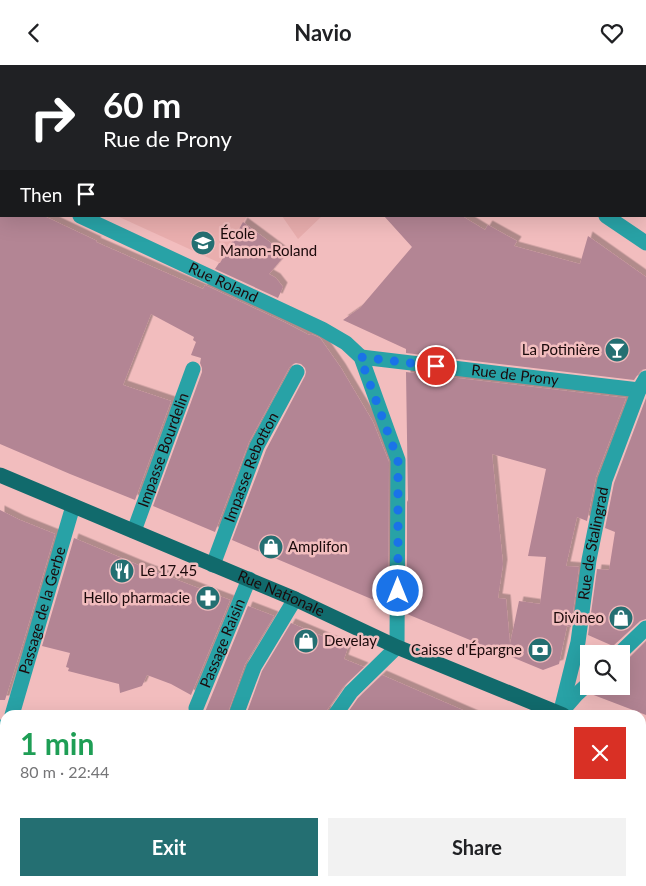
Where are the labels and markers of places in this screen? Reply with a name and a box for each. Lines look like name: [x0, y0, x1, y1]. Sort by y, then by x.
place label: École Manon-Roland: [220, 224, 317, 259]
school or university icon: École Manon-Roland: [190, 230, 216, 256]
bar icon: La Potinière: [604, 337, 630, 363]
place label: La Potinière: [522, 340, 600, 358]
pin: [415, 345, 457, 387]
shop icon: Amplifon: [258, 534, 284, 560]
place label: Amplifon: [288, 537, 348, 555]
restaurant icon: Le 17.45: [109, 558, 135, 584]
place label: Le 17.45: [140, 561, 197, 579]
pharmacy icon: Hello pharmacie: [195, 585, 221, 611]
place label: Hello pharmacie: [83, 588, 190, 606]
shop icon: Divineo: [608, 605, 634, 631]
place label: Divineo: [553, 608, 604, 626]
shop icon: Develay: [293, 628, 319, 654]
place label: Develay: [324, 631, 377, 649]
bank icon: Caisse d'Épargne: [527, 637, 553, 663]
place label: Caisse d'Épargne: [411, 640, 522, 658]

